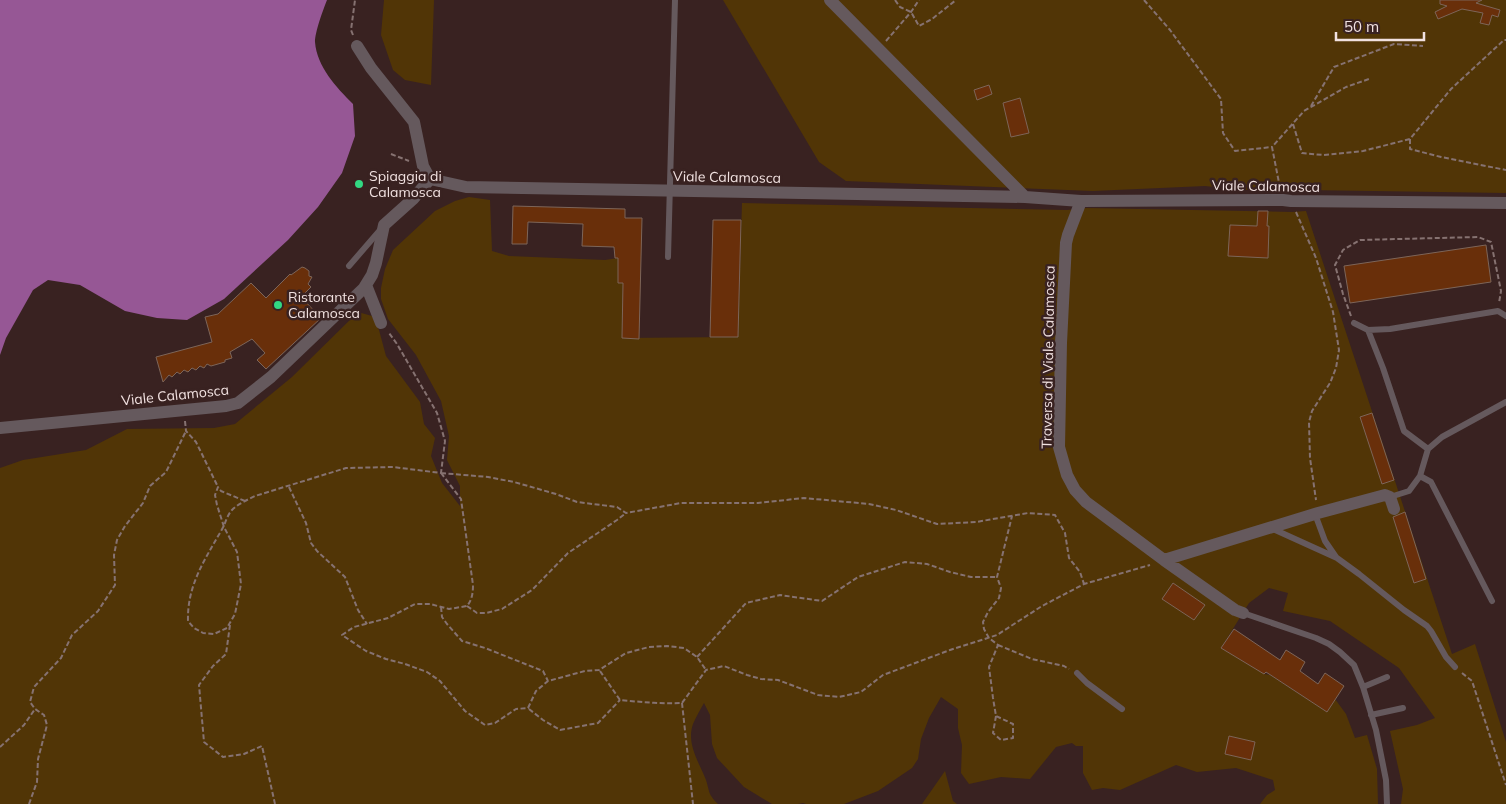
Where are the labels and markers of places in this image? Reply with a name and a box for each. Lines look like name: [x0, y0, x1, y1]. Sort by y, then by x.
place label: Spiaggia di Calamosca: [369, 167, 442, 201]
marker: Spiaggia di Calamosca: [353, 178, 365, 190]
place label: Ristorante Calamosca: [288, 288, 360, 322]
marker: Ristorante Calamosca: [272, 299, 284, 311]

